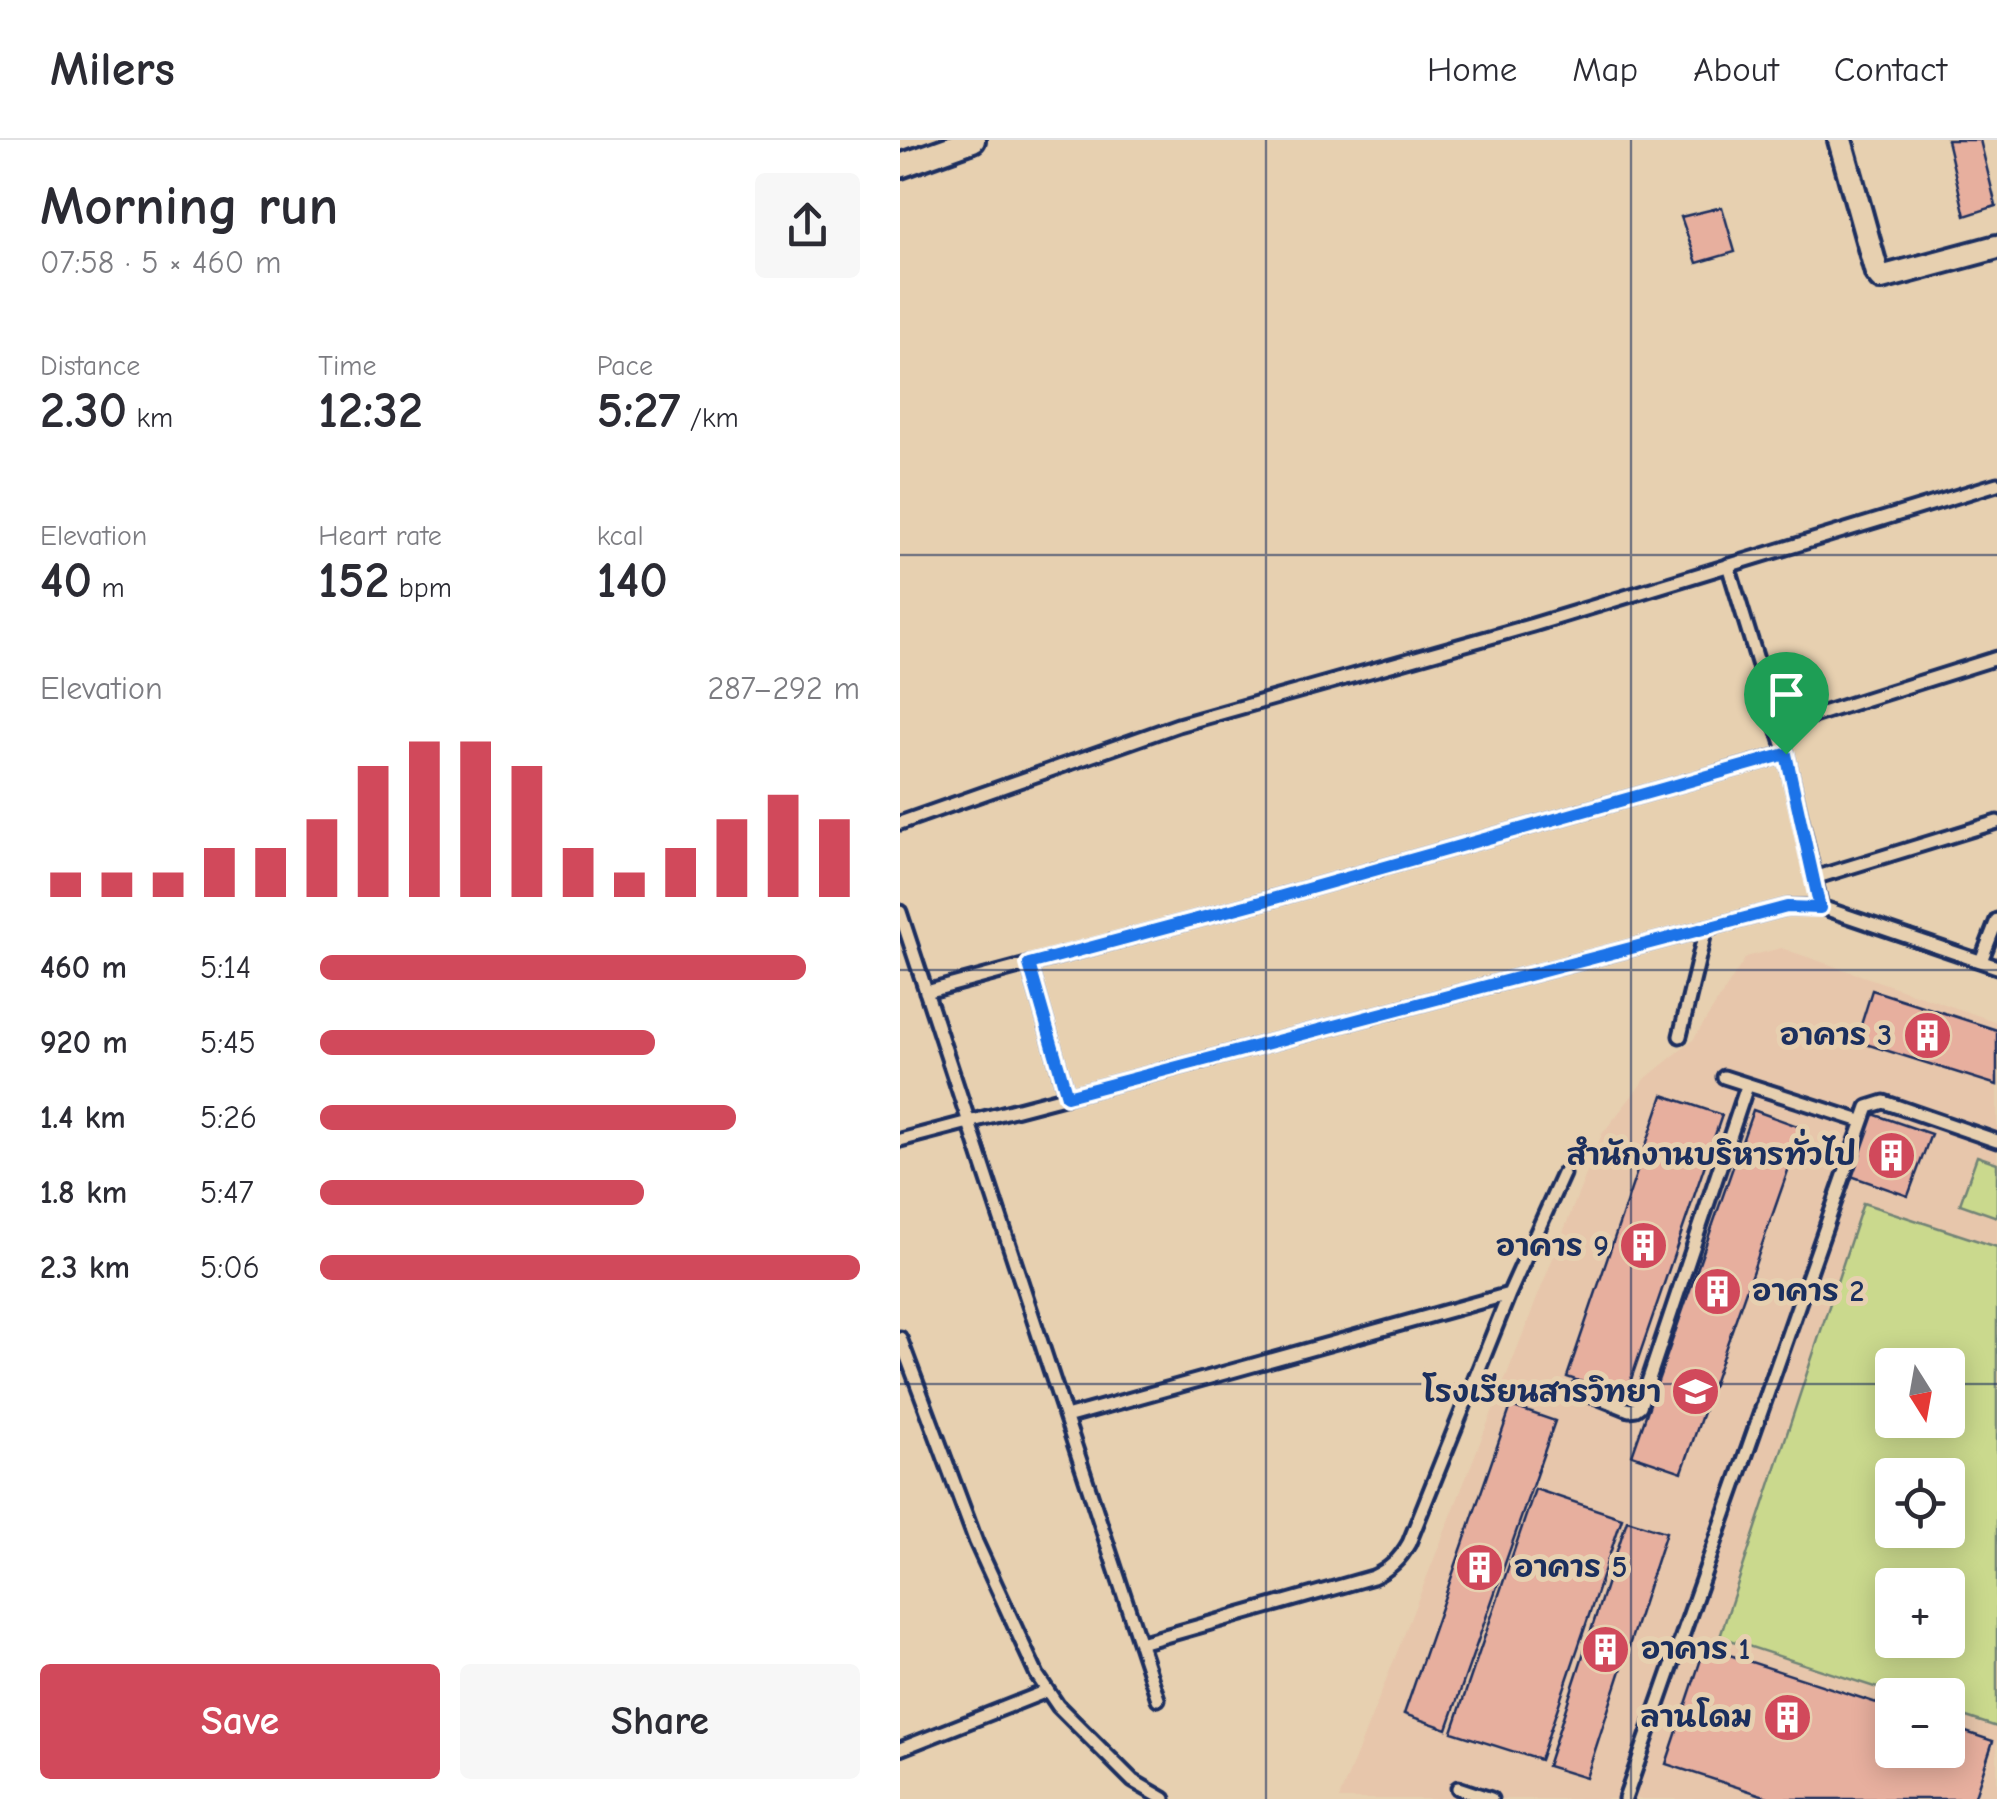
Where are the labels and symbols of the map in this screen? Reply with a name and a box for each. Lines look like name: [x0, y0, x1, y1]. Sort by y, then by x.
pin: [1744, 652, 1829, 755]
building icon: อาคาร 3: [1901, 1009, 1953, 1061]
place label: อาคาร 3: [1780, 1018, 1892, 1053]
place label: สำนักงานบริหารทั่วไป: [1567, 1128, 1856, 1173]
building icon: สำนักงานบริหารทั่วไป: [1865, 1129, 1917, 1181]
building icon: อาคาร 9: [1618, 1220, 1670, 1272]
place label: อาคาร 9: [1496, 1229, 1609, 1264]
building icon: อาคาร 2: [1691, 1265, 1743, 1317]
place label: อาคาร 2: [1752, 1274, 1864, 1309]
north arrow: [1875, 1348, 1965, 1438]
school or university icon: โรงเรียนสารวิทยา: [1670, 1366, 1722, 1418]
place label: โรงเรียนสารวิทยา: [1422, 1372, 1661, 1410]
building icon: อาคาร 5: [1453, 1541, 1505, 1593]
place label: อาคาร 5: [1514, 1550, 1627, 1585]
building icon: อาคาร 1: [1580, 1623, 1632, 1675]
place label: อาคาร 1: [1641, 1632, 1750, 1667]
building icon: ลานโดม: [1761, 1691, 1813, 1743]
place label: ลานโดม: [1640, 1697, 1752, 1735]

